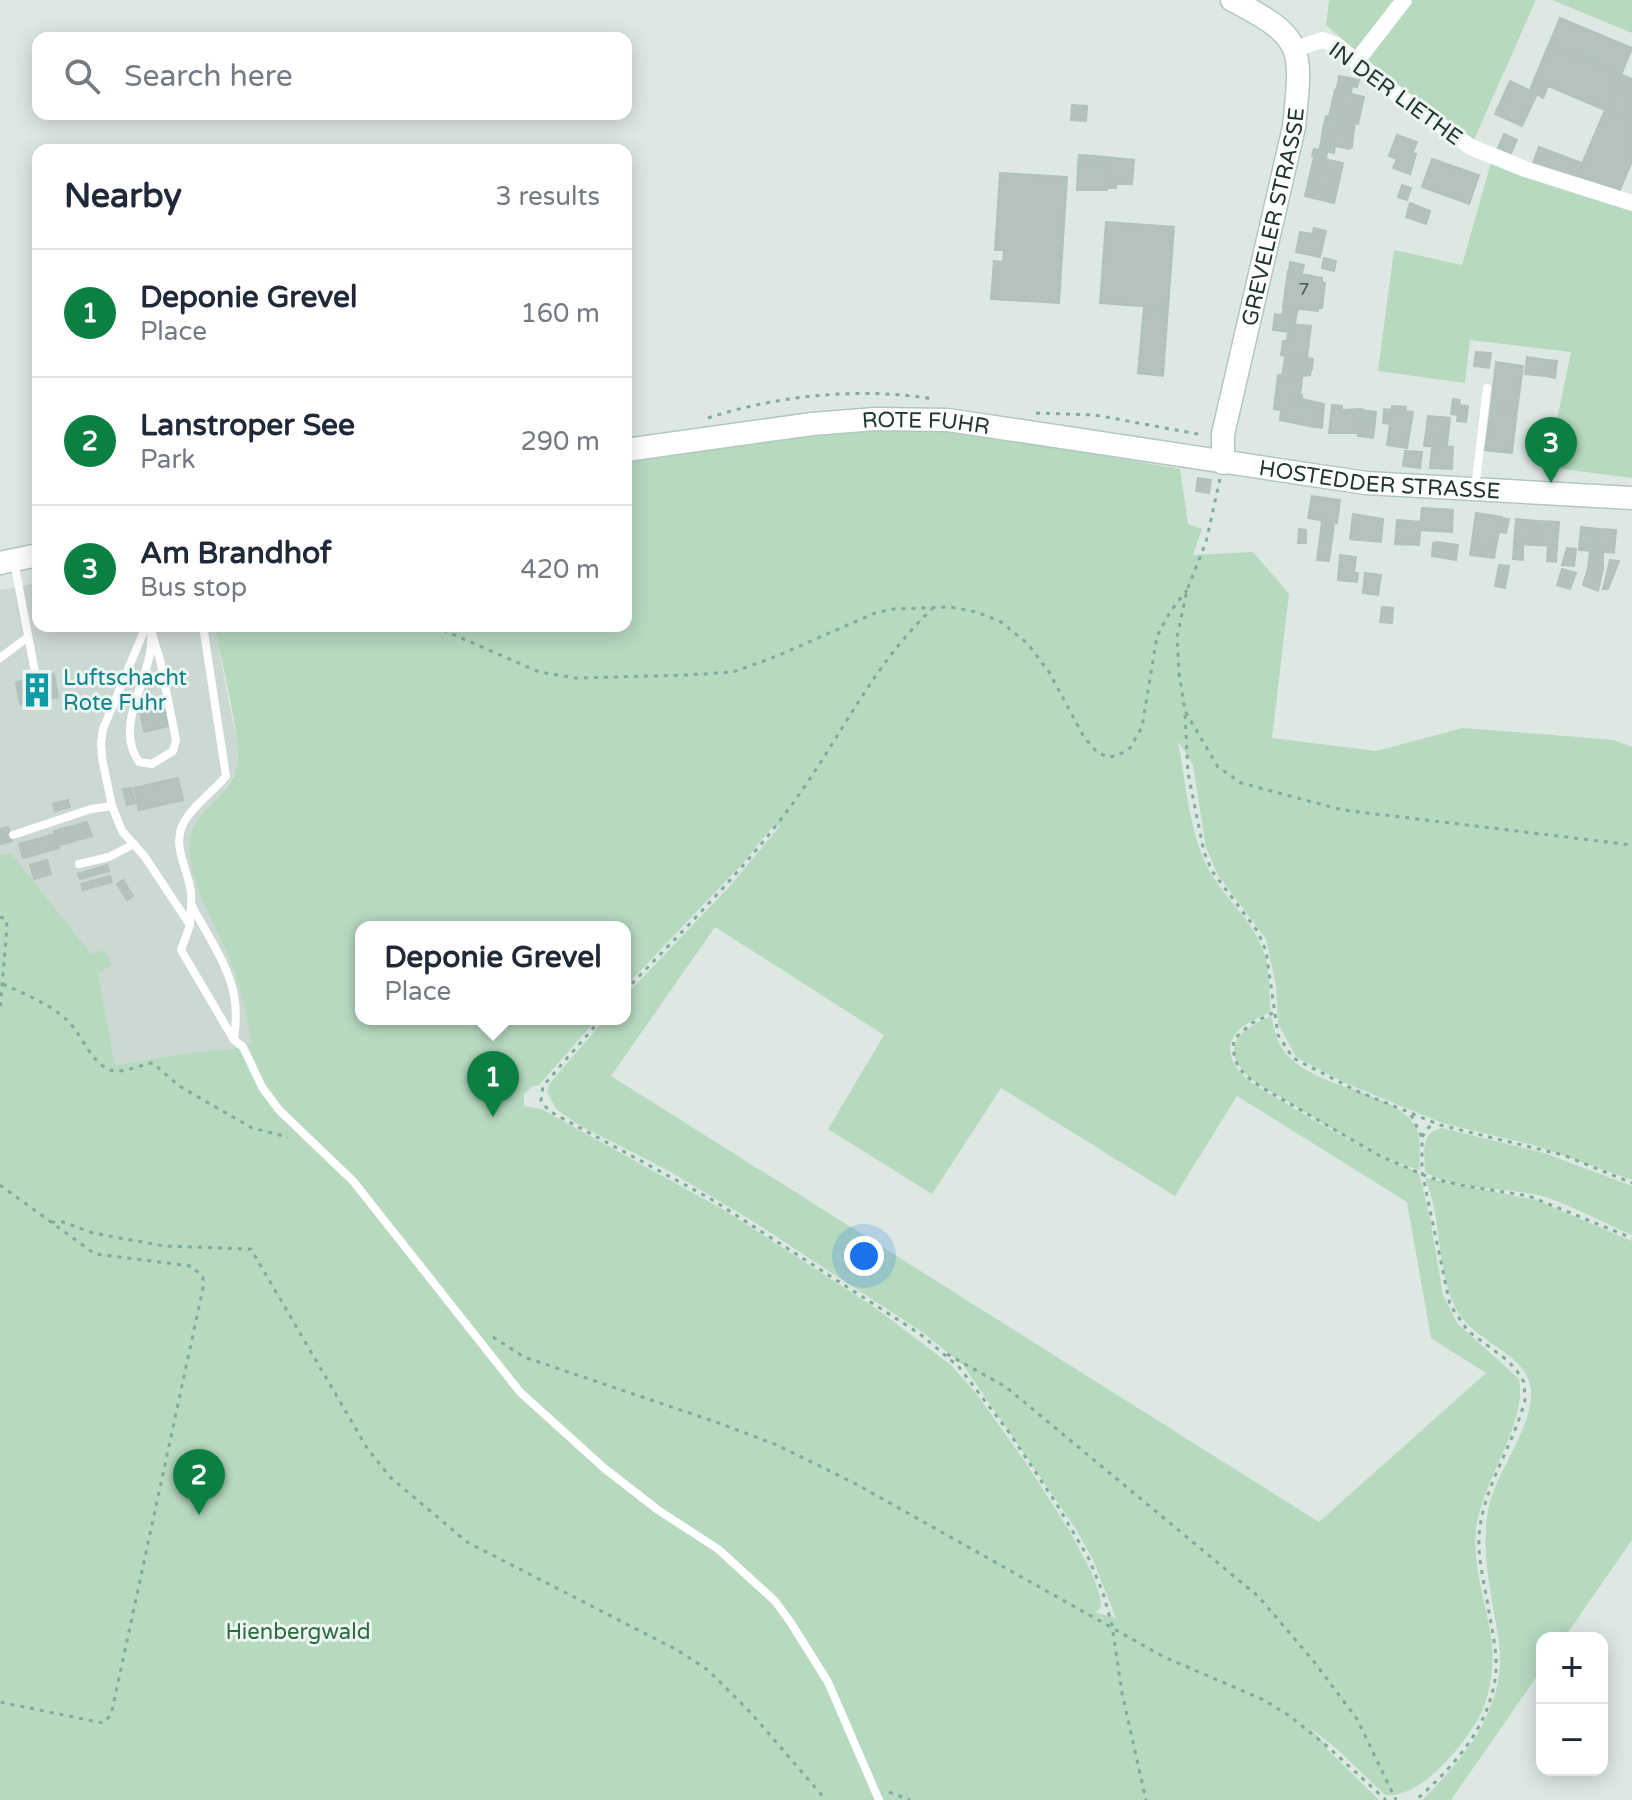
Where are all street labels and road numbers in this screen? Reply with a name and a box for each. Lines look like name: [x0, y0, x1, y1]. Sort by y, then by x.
street label: IN DER LIETHE: [1324, 37, 1467, 151]
street label: GREVELER STRASSE: [1236, 106, 1310, 329]
street label: ROTE FUHR: [861, 407, 992, 440]
street label: HOSTEDDER STRASSE: [1257, 455, 1501, 505]

